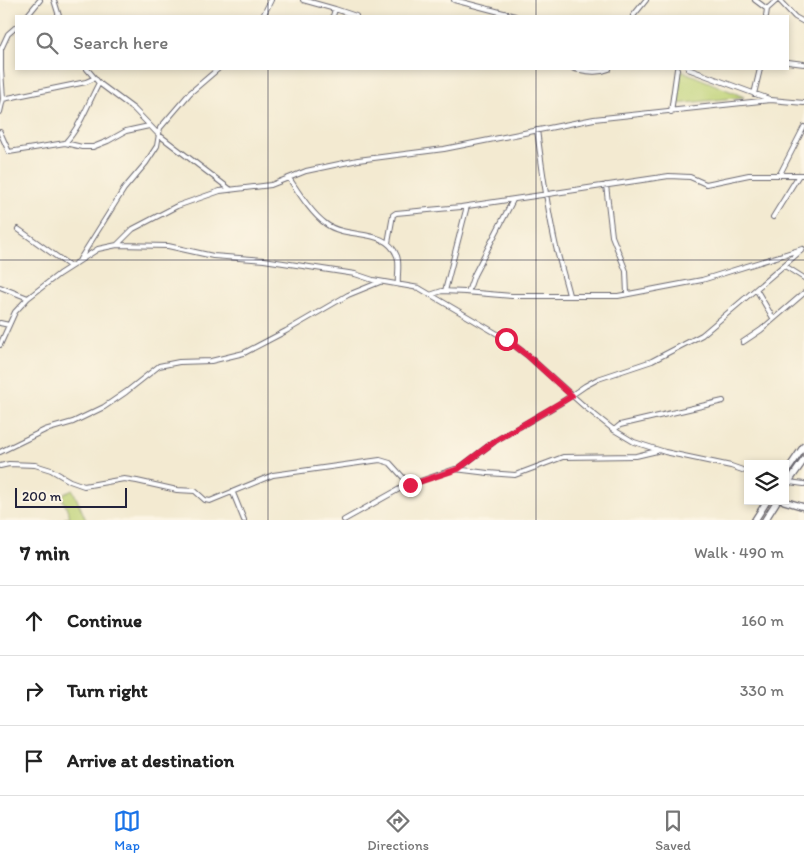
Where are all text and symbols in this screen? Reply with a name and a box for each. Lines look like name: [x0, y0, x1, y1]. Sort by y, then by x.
search box: [15, 15, 789, 70]
icon: search: [33, 29, 61, 57]
text: Search here: [73, 31, 168, 54]
route start: [495, 328, 518, 351]
map controls: [744, 460, 789, 505]
button: layers: [744, 460, 789, 505]
route end: [399, 474, 422, 497]
scale bar: [15, 485, 128, 508]
text: 200 m: [22, 488, 62, 505]
text: 7 min: [20, 540, 69, 565]
text: Walk · 490 m: [694, 543, 784, 562]
icon: ahead: [20, 607, 48, 635]
text: Continue: [67, 609, 142, 632]
text: 160 m: [741, 611, 784, 630]
icon: right: [20, 677, 48, 705]
text: Turn right: [67, 679, 148, 702]
text: 330 m: [740, 681, 784, 700]
icon: arrive: [20, 747, 48, 775]
text: Arrive at destination: [67, 749, 234, 772]
tab: Map: [113, 807, 141, 854]
tab: Directions: [367, 807, 429, 854]
tab: Saved: [655, 807, 691, 854]

